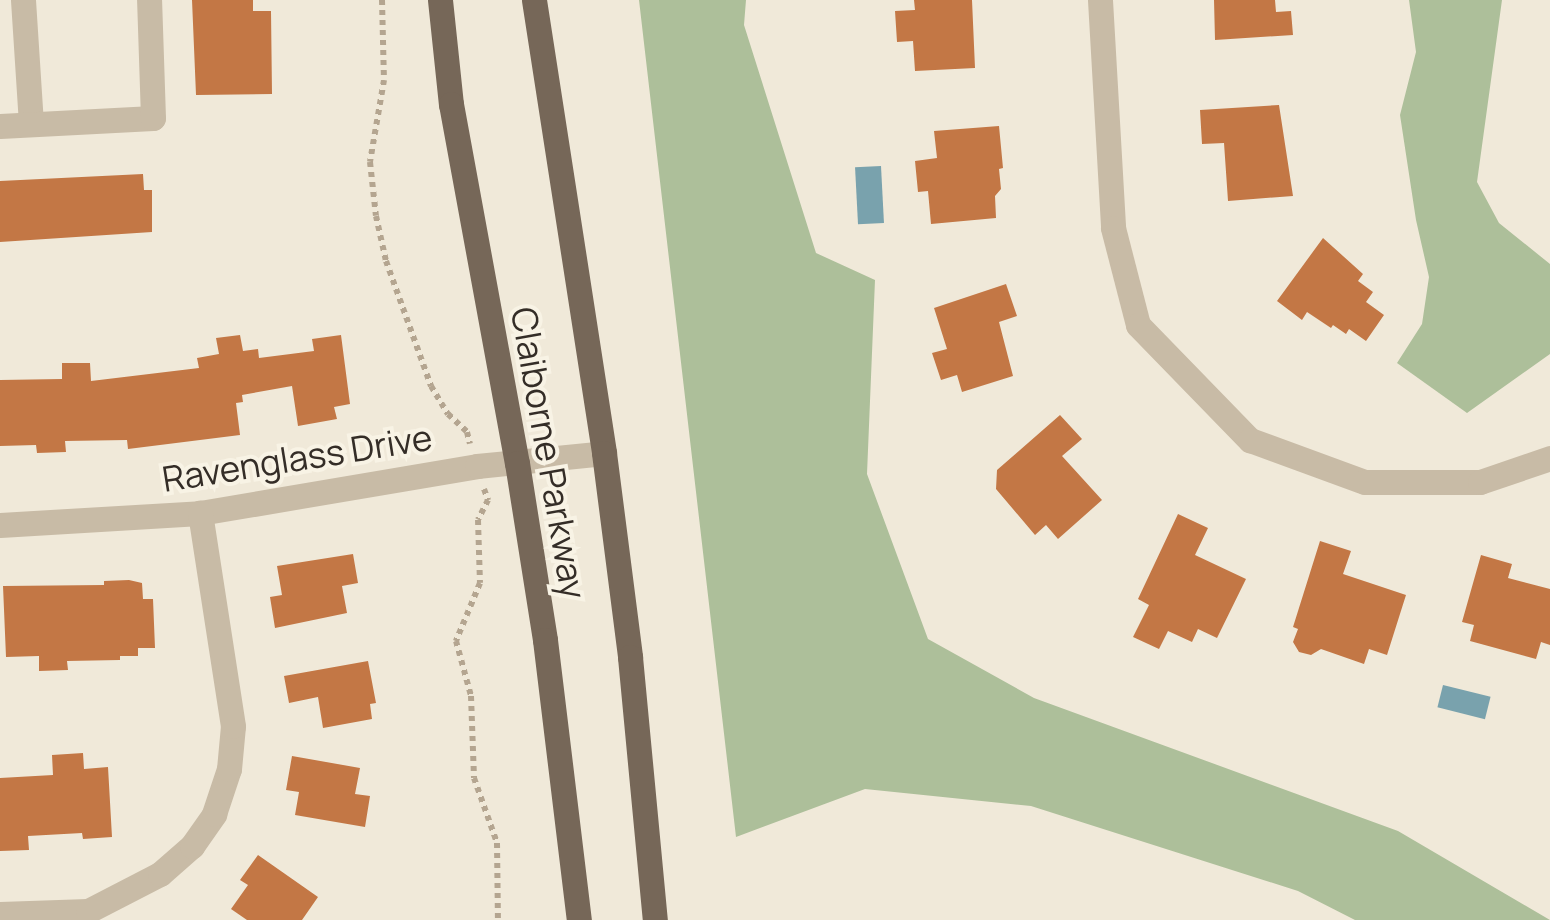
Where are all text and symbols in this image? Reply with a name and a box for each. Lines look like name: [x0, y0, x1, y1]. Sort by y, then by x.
street label: Claiborne Parkway: [503, 304, 595, 602]
street label: Ravenglass Drive: [159, 416, 435, 500]

